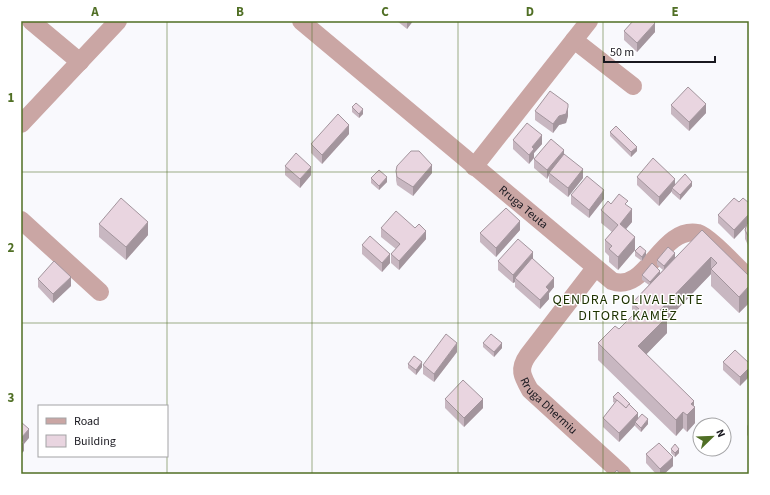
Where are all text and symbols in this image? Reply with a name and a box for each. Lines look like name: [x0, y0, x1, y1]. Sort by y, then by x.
text: A: [90, 3, 99, 21]
text: B: [236, 3, 244, 21]
text: C: [381, 3, 389, 21]
text: D: [526, 3, 534, 21]
text: E: [671, 3, 679, 21]
scale bar: [604, 38, 715, 64]
text: 50 m: [610, 44, 634, 61]
text: 1: [8, 89, 15, 107]
street label: Rruga Teuta: [495, 181, 552, 233]
text: 2: [8, 239, 15, 257]
district label: QENDRA POLIVALENTE DITORE KAMËZ: [552, 290, 704, 326]
street label: Rruga Dhermiu: [516, 374, 581, 438]
text: 3: [8, 389, 15, 407]
legend: [38, 405, 168, 457]
text: Road: [74, 413, 100, 430]
north arrow: [692, 417, 732, 457]
text: N: [712, 427, 729, 440]
text: Building: [74, 433, 116, 450]

